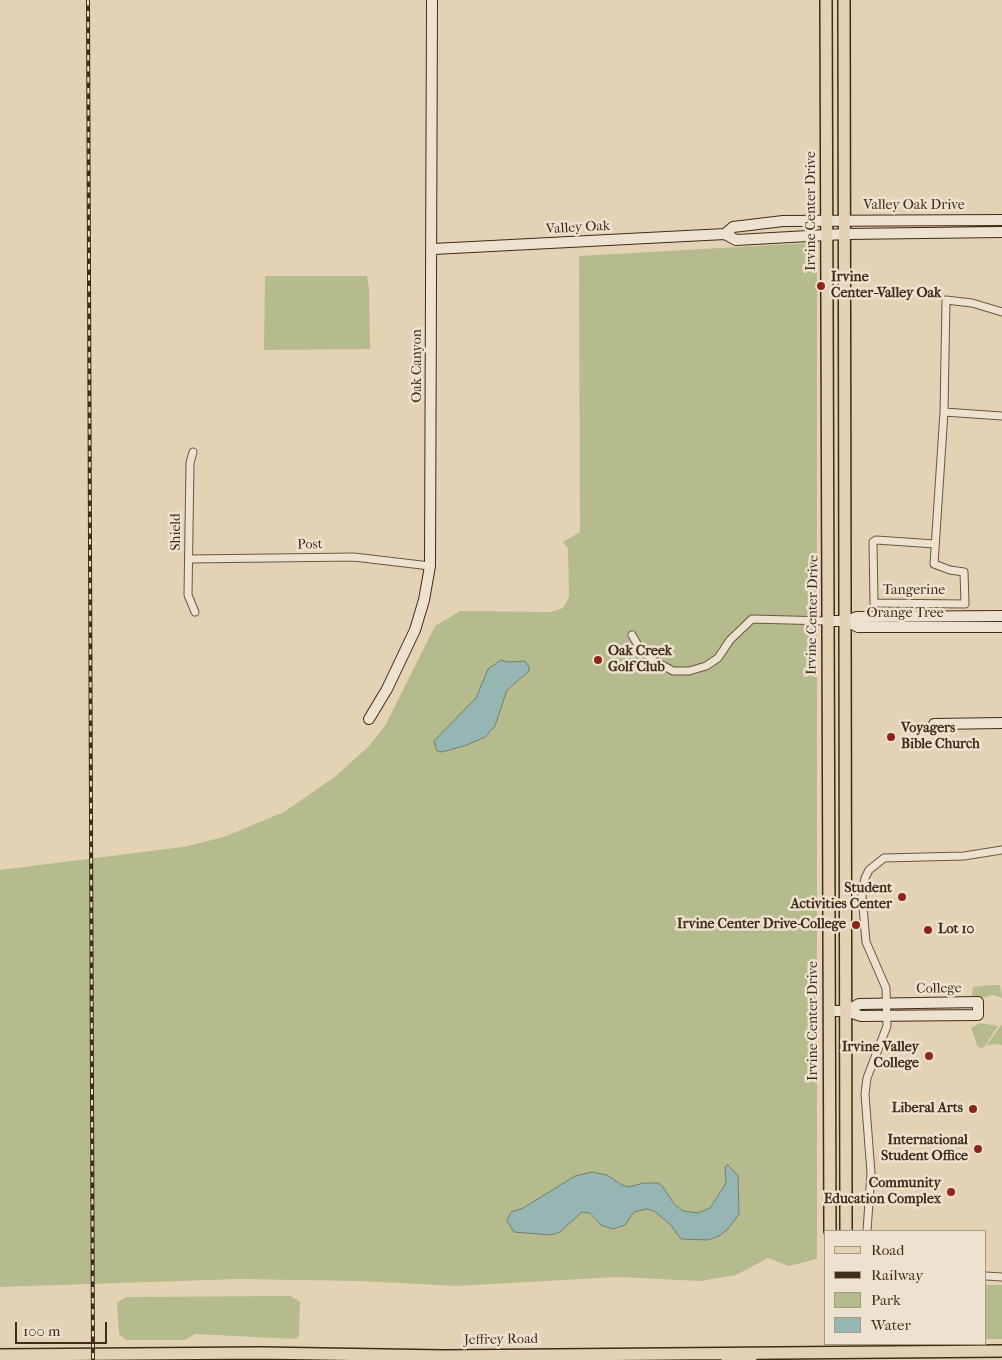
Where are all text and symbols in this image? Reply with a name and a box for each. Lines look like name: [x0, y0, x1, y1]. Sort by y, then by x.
street label: Irvine Center Drive: [804, 151, 820, 271]
street label: Valley Oak Drive: [863, 198, 965, 214]
street label: Valley Oak: [545, 218, 611, 238]
place label: Irvine Center-Valley Oak: [831, 270, 941, 302]
marker: Irvine Center-Valley Oak: [815, 280, 827, 292]
street label: Oak Canyon: [410, 329, 426, 403]
street label: Shield: [169, 513, 185, 551]
street label: Post: [297, 536, 323, 554]
street label: Irvine Center Drive: [804, 555, 822, 675]
street label: Tangerine: [883, 583, 945, 599]
street label: Orange Tree: [866, 606, 944, 622]
place label: Oak Creek Golf Club: [608, 644, 672, 676]
marker: Oak Creek Golf Club: [592, 654, 604, 666]
place label: Voyagers Bible Church: [901, 721, 980, 754]
marker: Voyagers Bible Church: [885, 731, 897, 743]
place label: Student Activities Center: [790, 881, 892, 914]
marker: Student Activities Center: [896, 891, 908, 903]
place label: Irvine Center Drive-College: [677, 917, 846, 933]
marker: Irvine Center Drive-College: [850, 919, 862, 931]
place label: Lot 10: [938, 922, 974, 938]
marker: Lot 10: [922, 924, 934, 936]
street label: Irvine Center Drive: [806, 961, 822, 1081]
street label: College: [916, 980, 962, 998]
place label: Irvine Valley College: [842, 1040, 919, 1072]
marker: Irvine Valley College: [923, 1050, 935, 1062]
place label: Liberal Arts: [892, 1101, 963, 1117]
marker: Liberal Arts: [967, 1103, 979, 1115]
place label: International Student Office: [881, 1133, 968, 1166]
marker: International Student Office: [972, 1143, 984, 1155]
place label: Community Education Complex: [824, 1176, 941, 1208]
marker: Community Education Complex: [945, 1186, 957, 1198]
legend: [824, 1230, 987, 1345]
text: Road: [871, 1241, 904, 1259]
text: Railway: [871, 1266, 923, 1284]
text: Park: [871, 1291, 901, 1309]
scale bar: [18, 1312, 110, 1344]
text: Water: [871, 1316, 911, 1334]
text: 100 m: [23, 1322, 61, 1340]
street label: Jeffrey Road: [464, 1331, 538, 1349]

